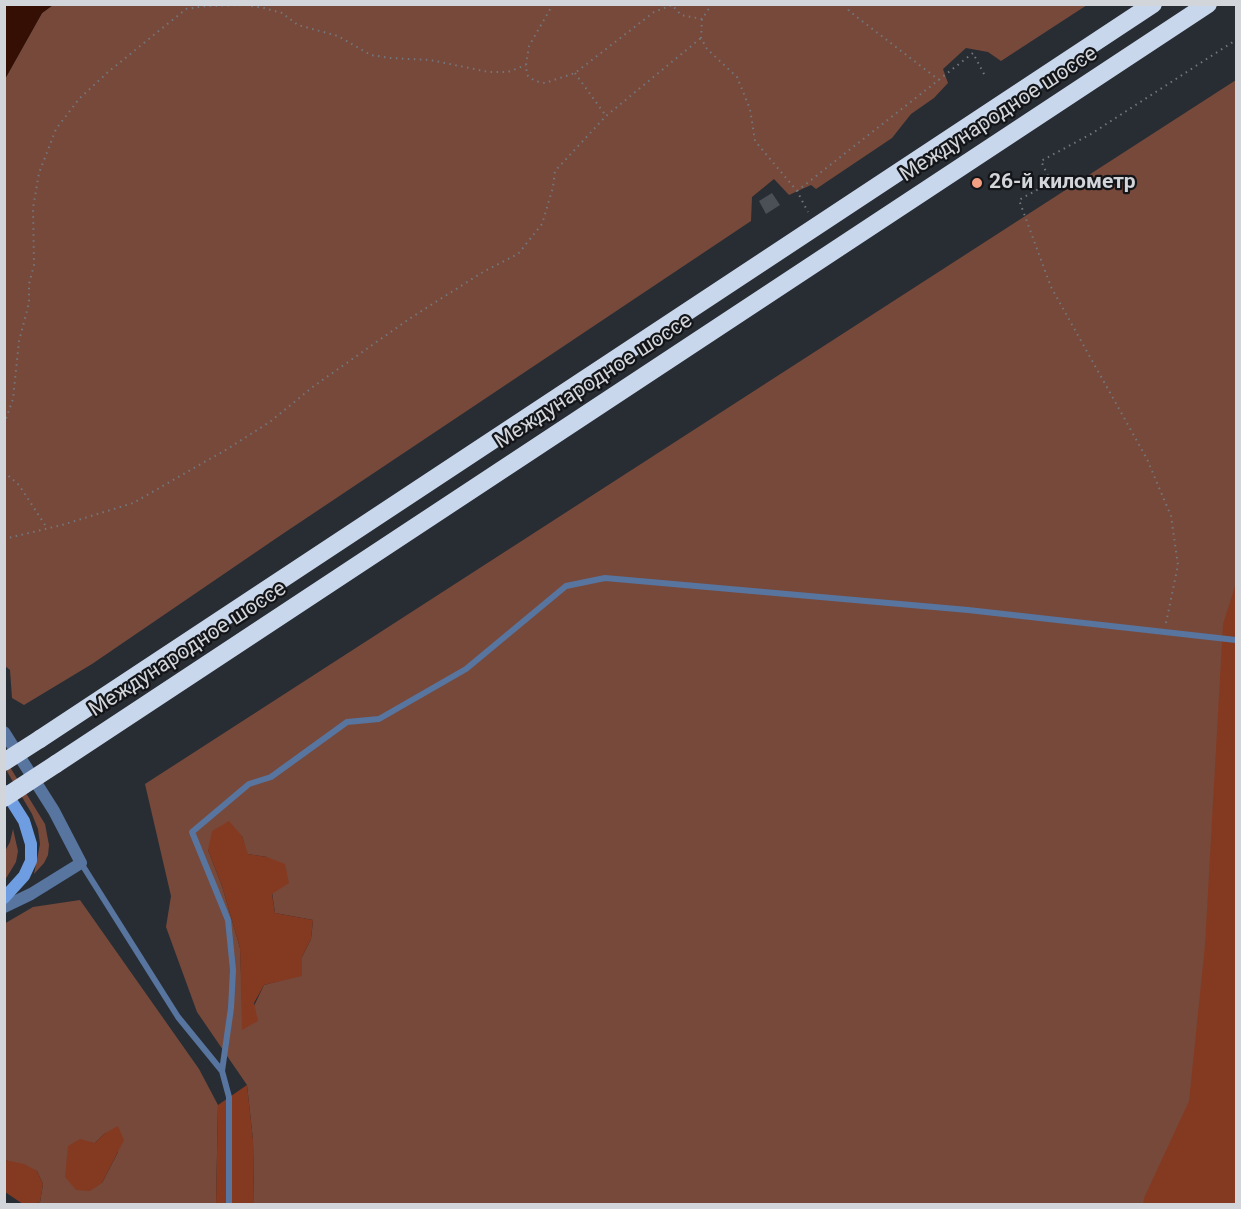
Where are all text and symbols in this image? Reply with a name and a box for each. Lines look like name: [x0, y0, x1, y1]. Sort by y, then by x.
street label: Международное шоссе: [896, 42, 1102, 188]
place label: 26-й километр: [989, 170, 1136, 196]
marker: 26-й километр: [970, 176, 984, 190]
street label: Международное шоссе: [491, 309, 697, 455]
street label: Международное шоссе: [85, 577, 291, 723]

